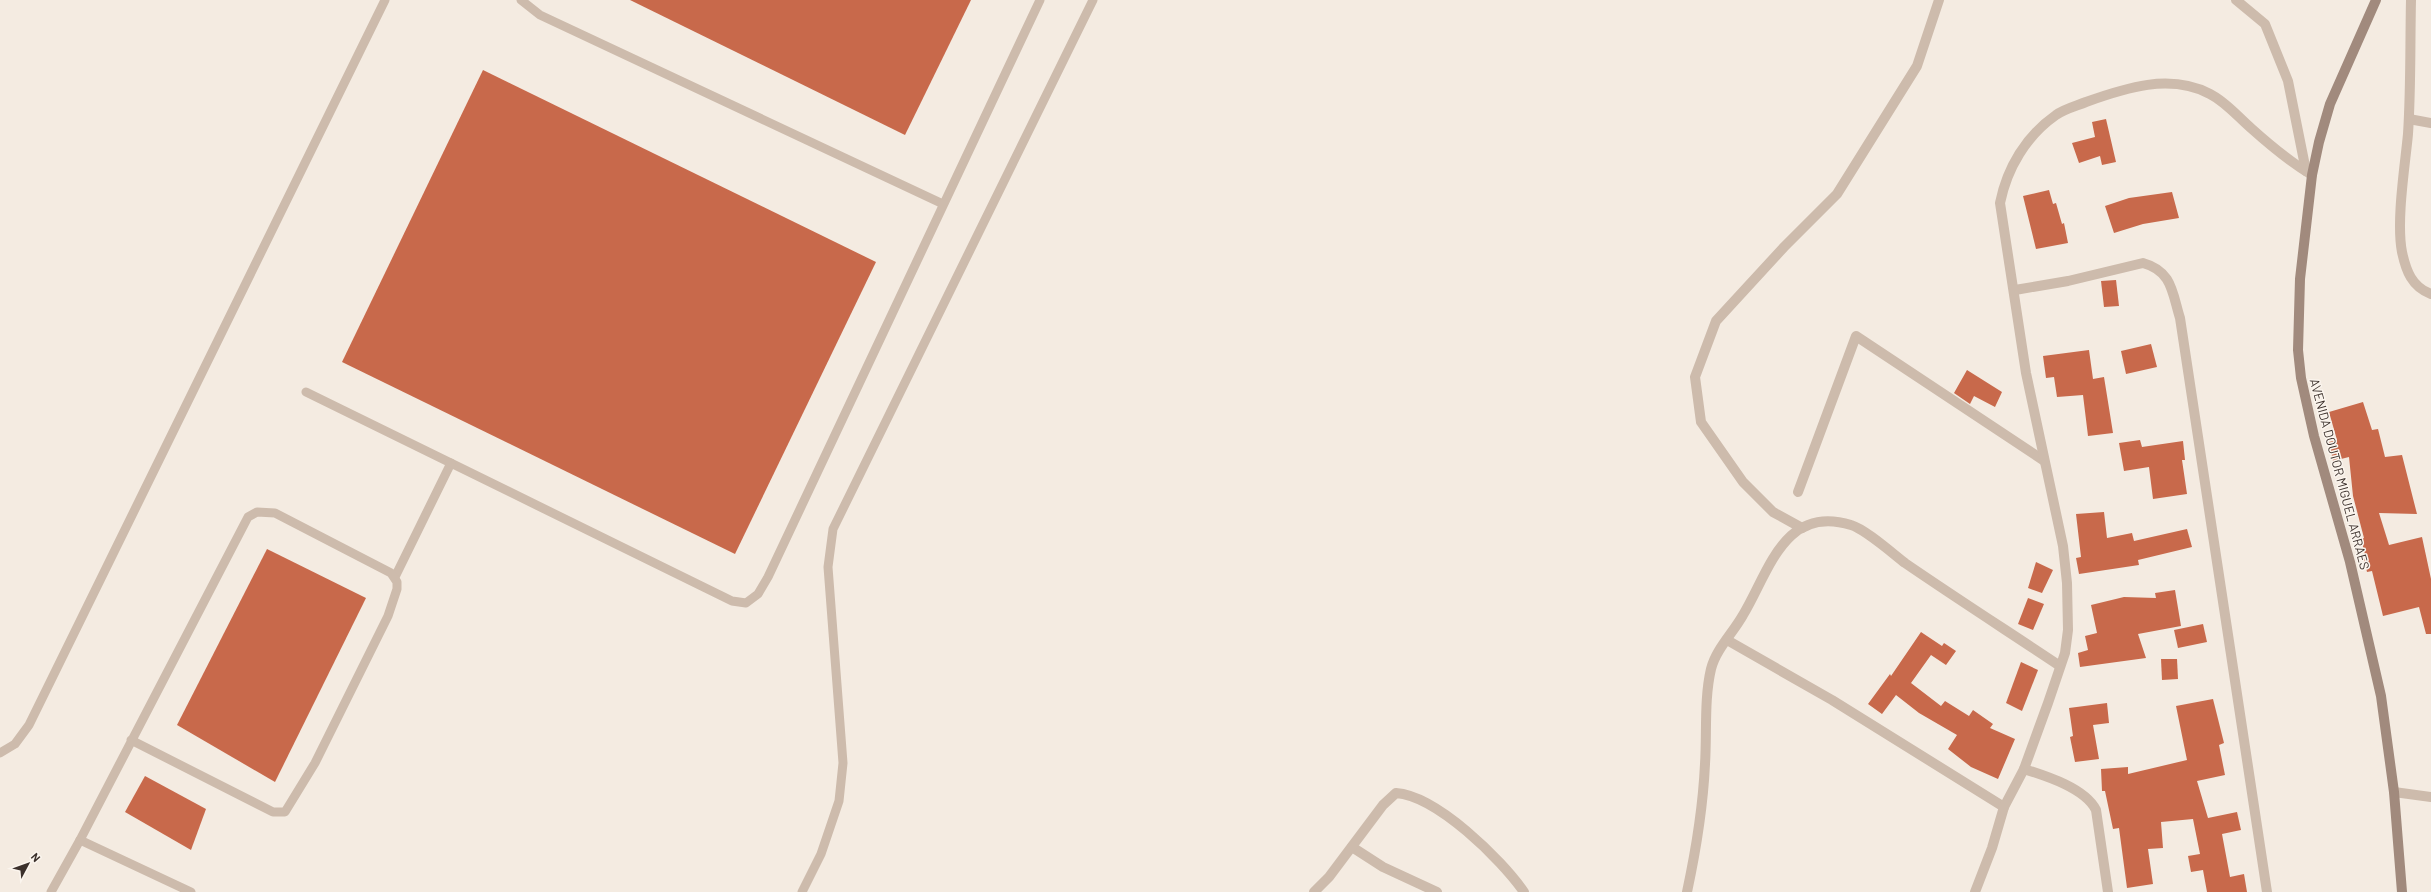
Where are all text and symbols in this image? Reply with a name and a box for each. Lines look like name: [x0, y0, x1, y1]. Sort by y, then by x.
street label: AVENIDA DOUTOR MIGUEL ARRAES: [2307, 377, 2373, 571]
north arrow: [8, 844, 48, 884]
text: N: [29, 850, 43, 864]

